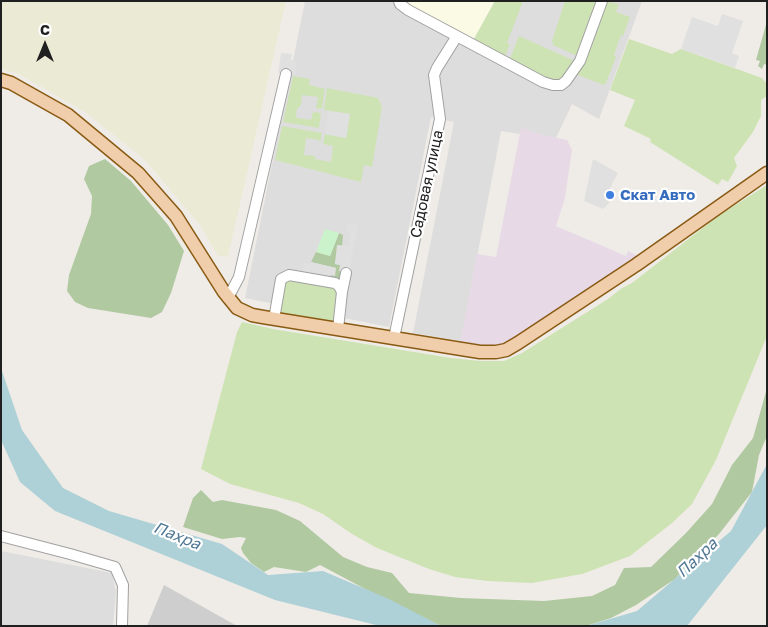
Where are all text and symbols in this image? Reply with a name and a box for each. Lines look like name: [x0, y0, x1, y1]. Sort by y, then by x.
north arrow: [20, 20, 70, 70]
text: С: [40, 21, 50, 38]
street label: Садовая улица: [407, 128, 447, 240]
place label: Скат Авто: [620, 186, 695, 204]
marker: Скат Авто: [604, 189, 616, 201]
water label: Пахра: [151, 518, 203, 554]
water label: Пахра: [673, 534, 721, 582]

